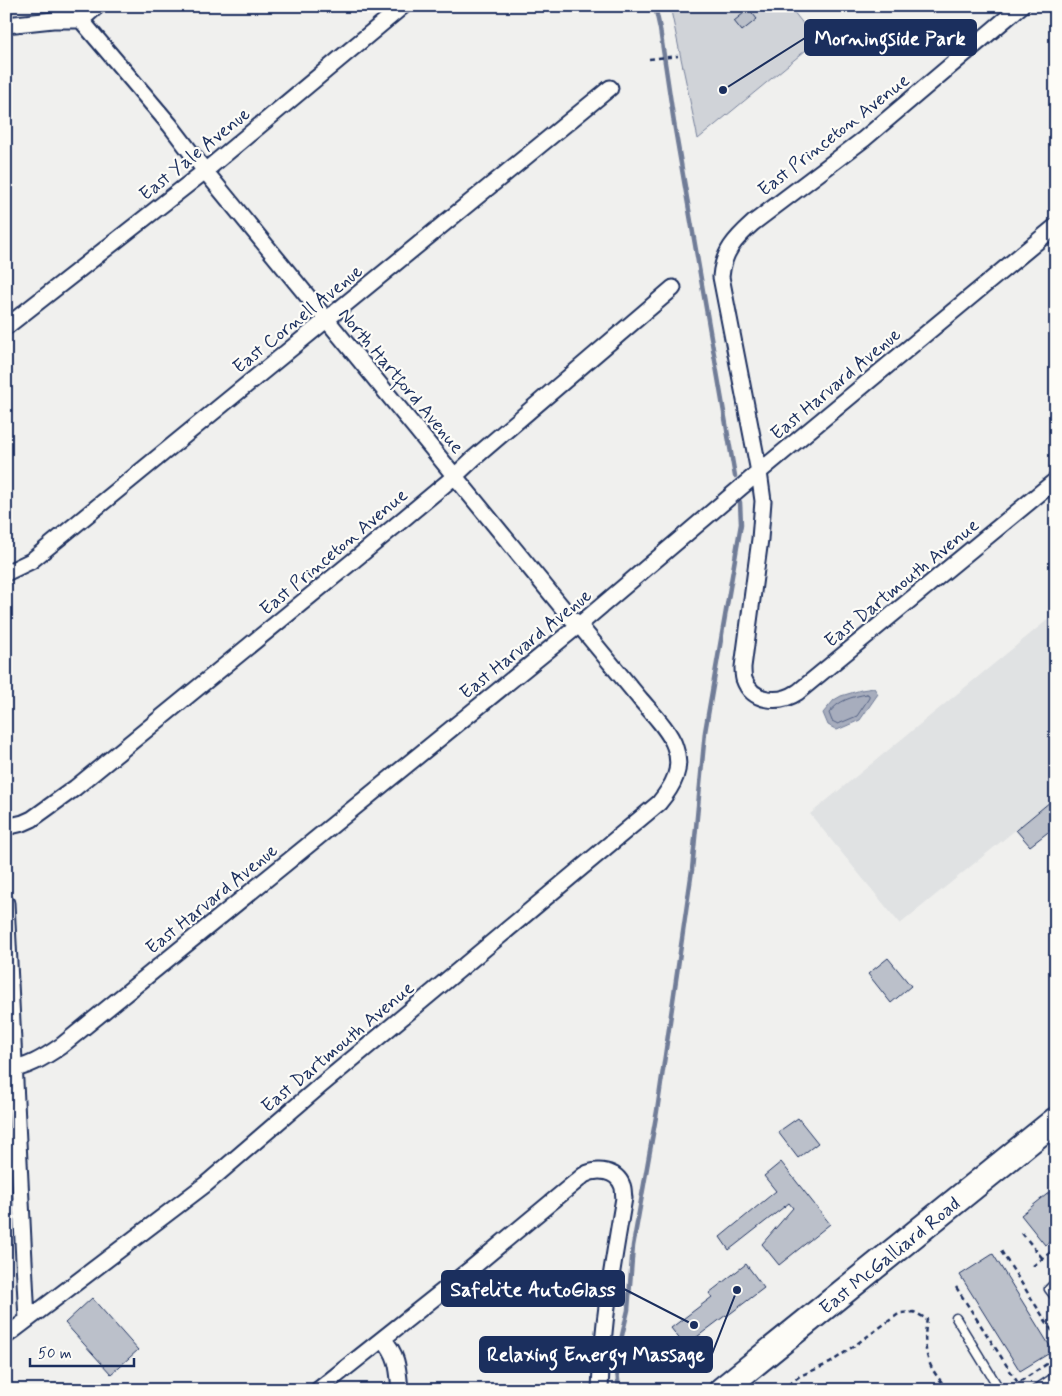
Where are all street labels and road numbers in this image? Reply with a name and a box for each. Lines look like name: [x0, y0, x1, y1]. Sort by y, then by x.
street label: East Princeton Avenue: [753, 68, 915, 202]
street label: East Yale Avenue: [134, 102, 256, 207]
street label: East Cornell Avenue: [228, 259, 368, 379]
street label: North Hartford Avenue: [330, 303, 469, 461]
street label: East Harvard Avenue: [765, 322, 906, 446]
street label: East Princeton Avenue: [255, 483, 413, 621]
street label: East Dartmouth Avenue: [819, 513, 985, 653]
street label: East Harvard Avenue: [455, 583, 597, 705]
street label: East Harvard Avenue: [141, 838, 283, 960]
street label: East Dartmouth Avenue: [256, 976, 420, 1119]
street label: East McGalliard Road: [815, 1191, 966, 1321]

